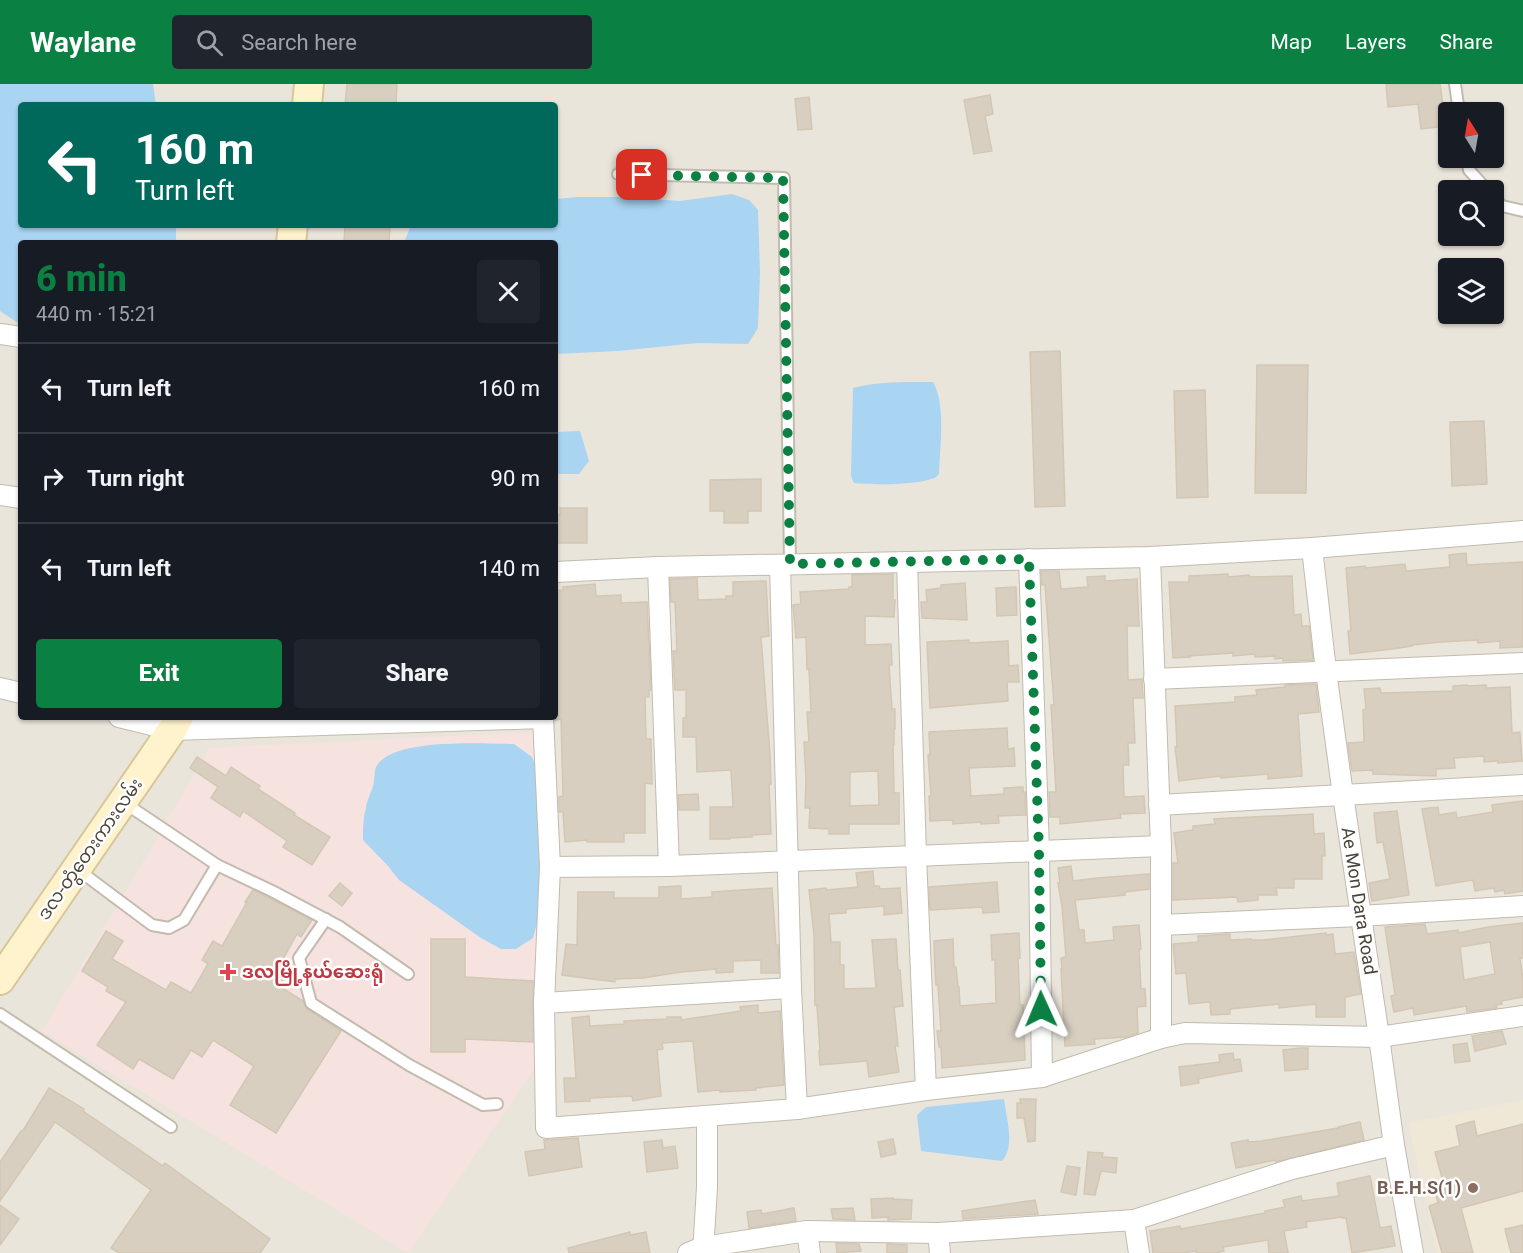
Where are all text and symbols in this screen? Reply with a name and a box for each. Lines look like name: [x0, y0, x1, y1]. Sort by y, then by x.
search box: [172, 15, 592, 69]
text: Waylane: [30, 26, 136, 59]
icon: search: [193, 26, 226, 59]
text: Search here: [241, 30, 357, 55]
text: Map: [1270, 30, 1312, 54]
text: Layers: [1345, 30, 1406, 54]
text: Share: [1439, 30, 1493, 54]
north arrow: [1438, 102, 1504, 168]
map controls: [1438, 102, 1504, 324]
text: 160 m: [135, 125, 254, 174]
icon: left: [36, 126, 114, 204]
pin: [616, 149, 667, 200]
icon: arrive: [625, 158, 658, 191]
text: Turn left: [135, 175, 235, 207]
button: search: [1438, 180, 1504, 246]
text: 6 min: [36, 258, 127, 300]
button: layers: [1438, 258, 1504, 324]
button: close: [477, 260, 540, 323]
text: 440 m · 15:21: [36, 302, 157, 326]
icon: left: [36, 372, 69, 405]
text: Turn left: [87, 376, 171, 401]
text: 160 m: [478, 376, 540, 401]
icon: right: [36, 462, 69, 495]
text: Turn right: [87, 466, 184, 491]
text: 90 m: [491, 466, 540, 491]
icon: left: [36, 552, 69, 585]
text: Turn left: [87, 556, 171, 581]
text: 140 m: [478, 556, 540, 581]
button: Exit: [36, 639, 282, 708]
button: Share: [294, 639, 540, 708]
street label: ဒလ-တွံတေးကားလမ်း: [31, 773, 150, 926]
street label: Ae Mon Dara Road: [1337, 826, 1382, 976]
place label: ဒလမြို့နယ်ဆေးရုံ: [242, 960, 384, 986]
marker: ဒလမြို့နယ်ဆေးရုံ: [219, 963, 237, 981]
position arrow: [1009, 977, 1073, 1041]
place label: B.E.H.S(1): [1377, 1177, 1461, 1199]
marker: B.E.H.S(1): [1466, 1181, 1480, 1195]

